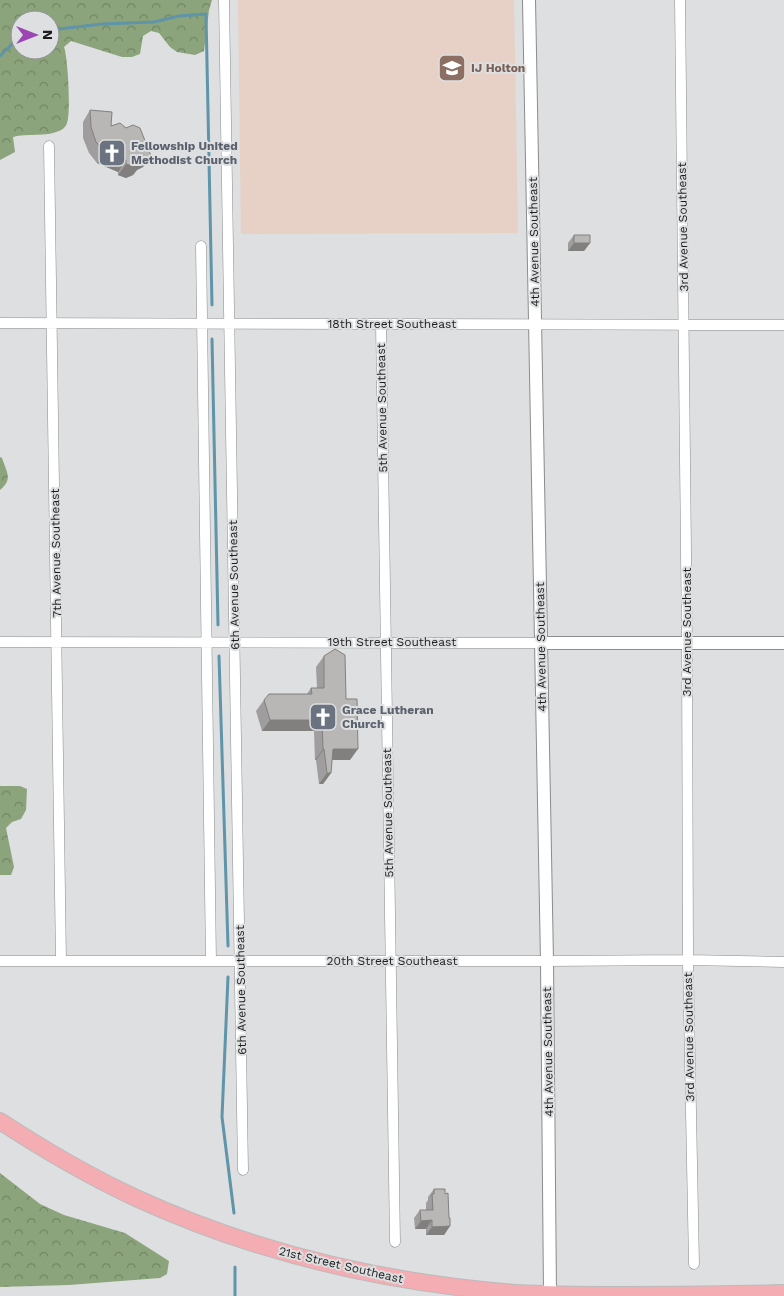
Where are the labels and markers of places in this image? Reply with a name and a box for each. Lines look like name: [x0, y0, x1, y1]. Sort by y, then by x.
school or university icon: IJ Holton: [437, 53, 467, 83]
place label: IJ Holton: [471, 61, 525, 75]
church icon: Fellowship United Methodist Church: [97, 138, 127, 168]
place label: Fellowship United Methodist Church: [131, 139, 238, 167]
church icon: Grace Lutheran Church: [308, 702, 338, 732]
place label: Grace Lutheran Church: [342, 703, 434, 731]

